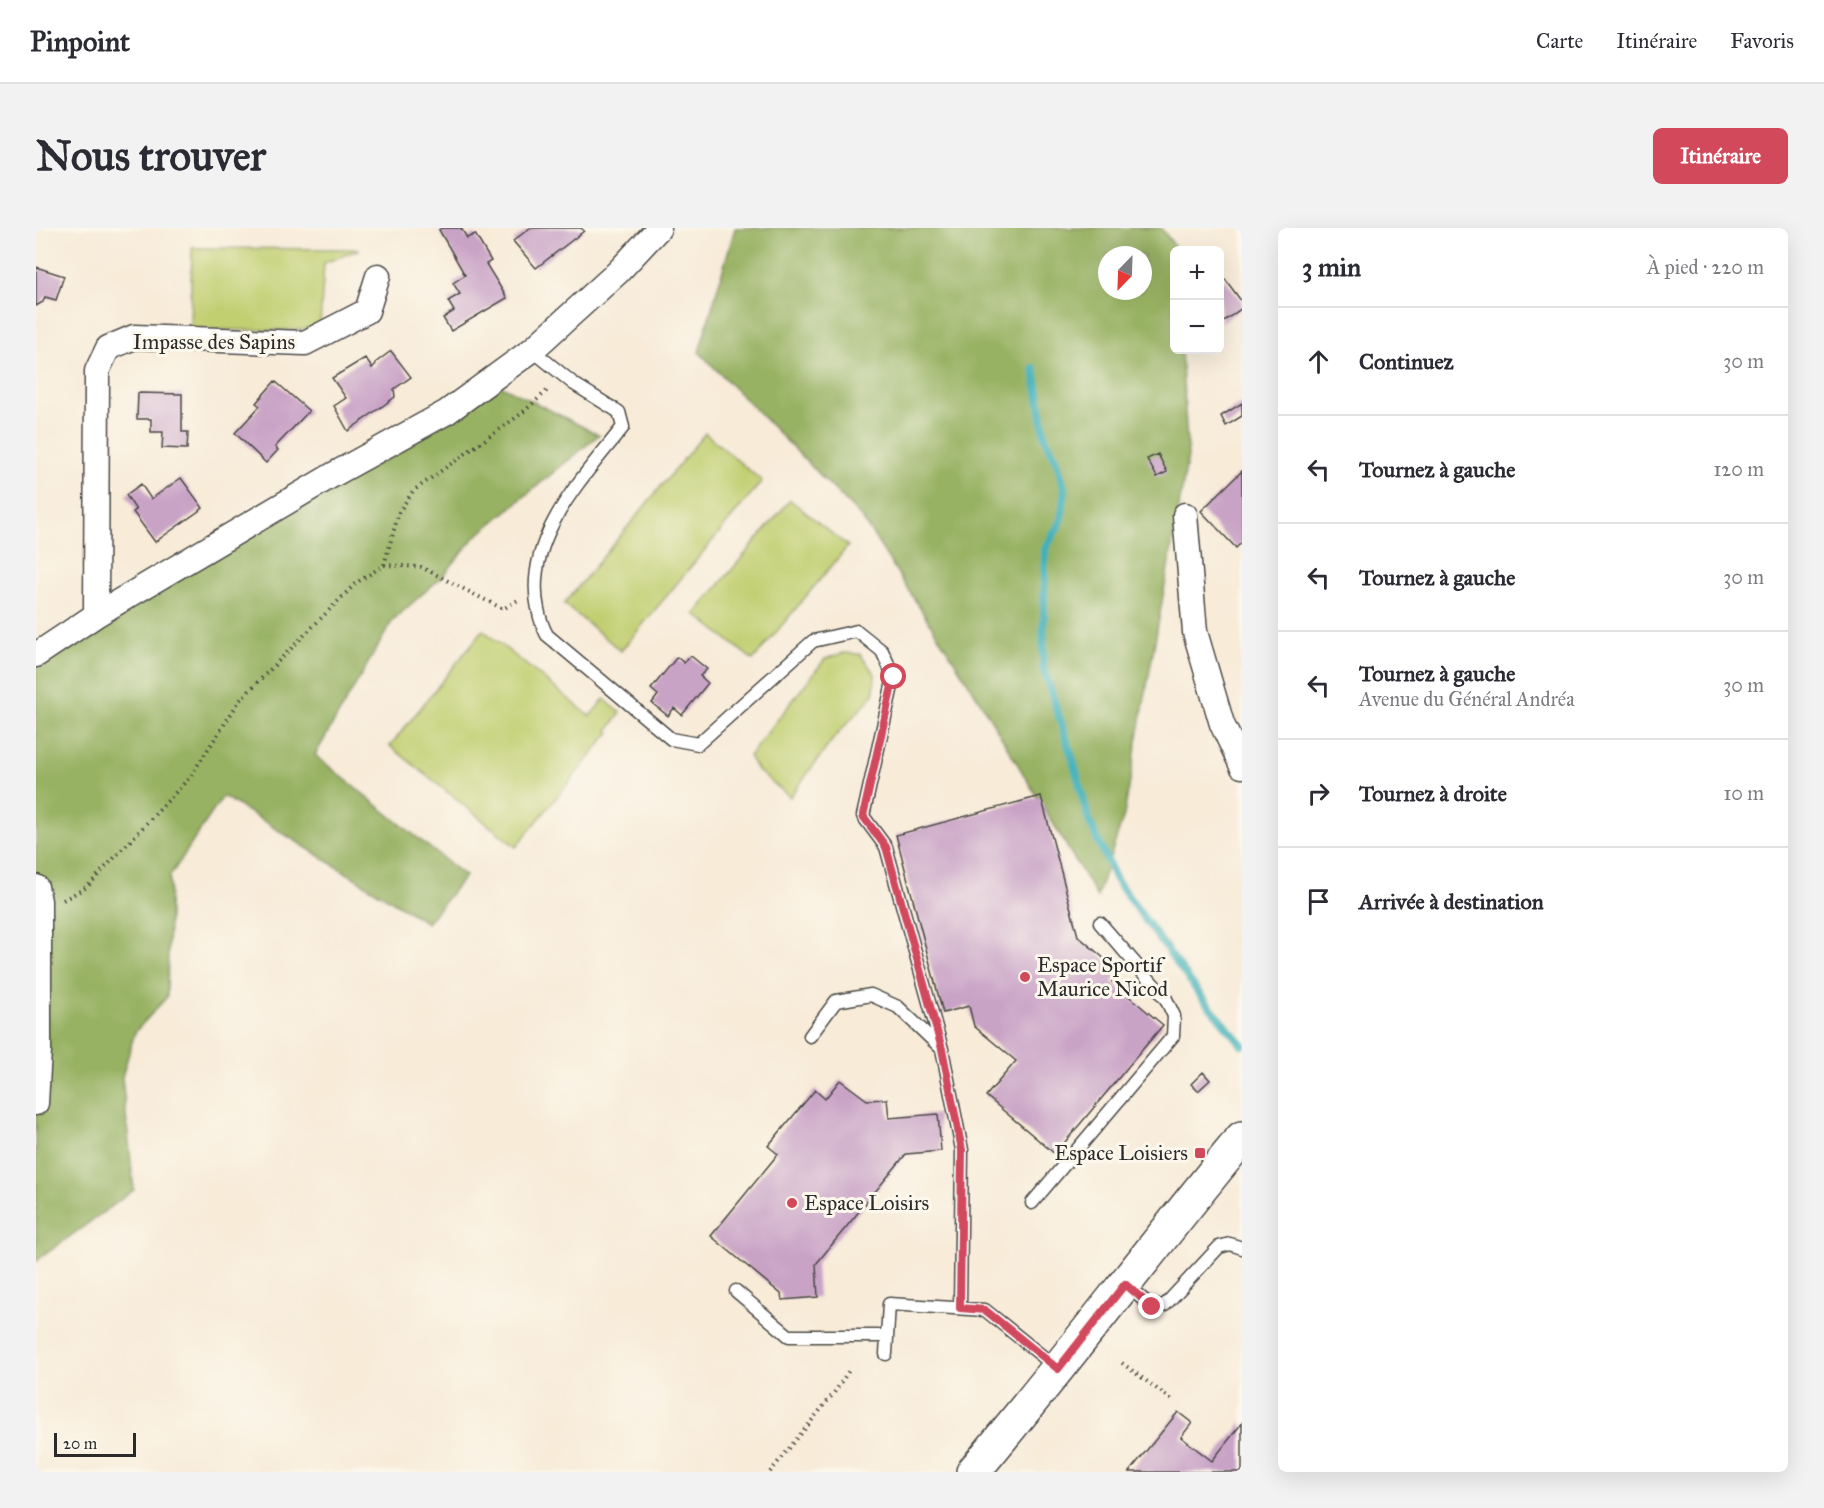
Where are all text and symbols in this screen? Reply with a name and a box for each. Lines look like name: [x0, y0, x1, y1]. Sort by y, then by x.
text: Pinpoint: [30, 24, 130, 59]
text: Carte: [1536, 28, 1583, 54]
text: Itinéraire: [1616, 28, 1697, 54]
text: Favoris: [1730, 28, 1794, 54]
button: Itinéraire: [1653, 128, 1788, 184]
text: Nous trouver: [36, 130, 266, 182]
north arrow: [1098, 246, 1152, 300]
map controls: [1170, 246, 1224, 354]
button: +: [1170, 246, 1224, 300]
text: 3 min: [1302, 251, 1361, 283]
text: À pied · 220 m: [1647, 255, 1764, 279]
button: −: [1170, 300, 1224, 354]
street label: Impasse des Sapins: [133, 329, 295, 355]
icon: ahead: [1302, 345, 1335, 378]
text: Continuez: [1359, 348, 1454, 375]
text: 30 m: [1723, 349, 1764, 373]
icon: left: [1302, 453, 1335, 486]
text: Tournez à gauche: [1359, 456, 1515, 483]
text: 120 m: [1713, 457, 1764, 481]
icon: left: [1302, 561, 1335, 594]
text: Tournez à gauche: [1359, 564, 1515, 591]
text: 30 m: [1723, 565, 1764, 589]
text: Tournez à gauche: [1359, 660, 1515, 687]
route start: [880, 663, 906, 689]
icon: left: [1302, 669, 1335, 702]
text: 30 m: [1723, 673, 1764, 697]
text: Avenue du Général Andréa: [1359, 687, 1575, 711]
icon: right: [1302, 777, 1335, 810]
text: Tournez à droite: [1359, 780, 1507, 807]
text: 10 m: [1723, 781, 1764, 805]
icon: arrive: [1302, 885, 1335, 918]
text: Arrivée à destination: [1359, 888, 1544, 915]
place label: Espace Sportif Maurice Nicod: [1037, 952, 1168, 1002]
marker: Espace Sportif Maurice Nicod: [1018, 970, 1032, 984]
place label: Espace Loisiers: [1054, 1140, 1188, 1166]
marker: Espace Loisiers: [1193, 1146, 1207, 1160]
place label: Espace Loisirs: [804, 1190, 929, 1216]
marker: Espace Loisirs: [785, 1196, 799, 1210]
route end: [1138, 1293, 1164, 1319]
scale bar: [54, 1430, 136, 1458]
text: 20 m: [63, 1434, 97, 1453]

